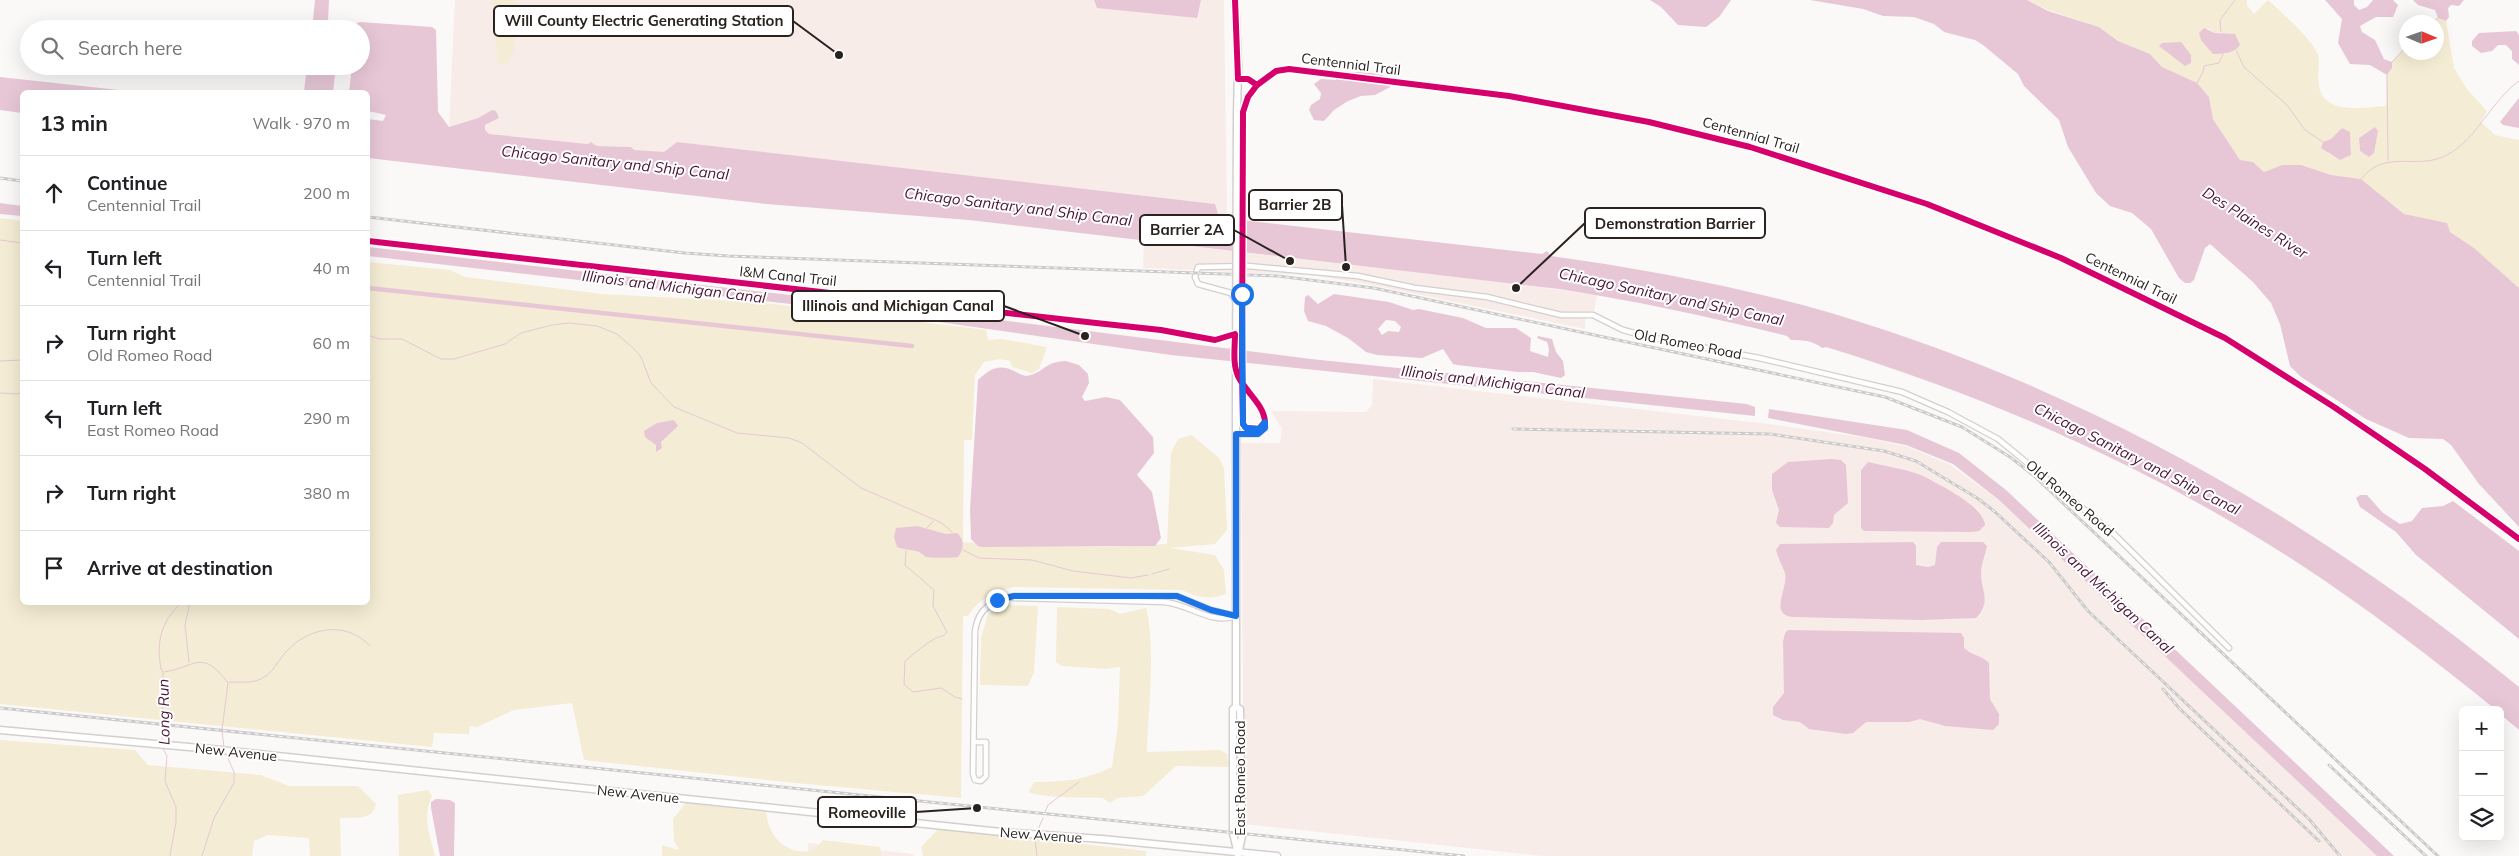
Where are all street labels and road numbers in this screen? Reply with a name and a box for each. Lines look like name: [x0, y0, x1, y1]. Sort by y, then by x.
street label: Centennial Trail: [1300, 49, 1402, 79]
street label: Centennial Trail: [1700, 113, 1802, 157]
street label: Centennial Trail: [2082, 248, 2180, 308]
street label: I&M Canal Trail: [739, 262, 837, 290]
street label: Old Romeo Road: [1632, 325, 1744, 363]
street label: Old Romeo Road: [2022, 456, 2118, 540]
street label: East Romeo Road: [1231, 720, 1249, 836]
street label: New Avenue: [194, 739, 278, 765]
street label: New Avenue: [596, 781, 680, 807]
street label: New Avenue: [999, 823, 1083, 847]

